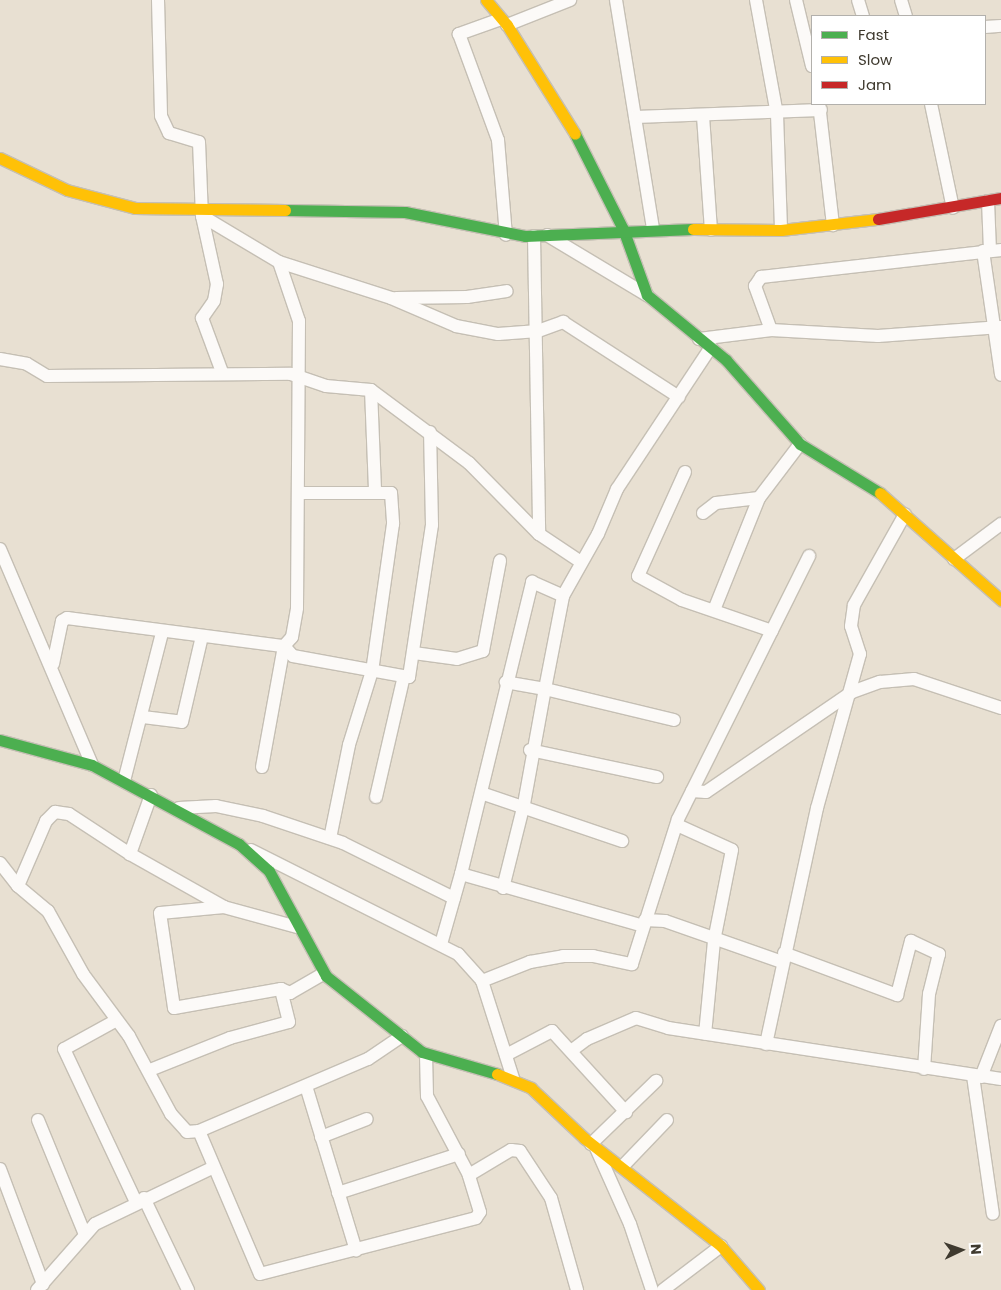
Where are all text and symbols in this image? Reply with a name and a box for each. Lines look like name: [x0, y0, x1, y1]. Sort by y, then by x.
legend: [811, 15, 986, 105]
text: Fast: [858, 24, 889, 45]
text: Slow: [858, 49, 892, 70]
text: Jam: [858, 74, 892, 95]
north arrow: [936, 1225, 986, 1275]
text: N: [966, 1243, 986, 1255]

